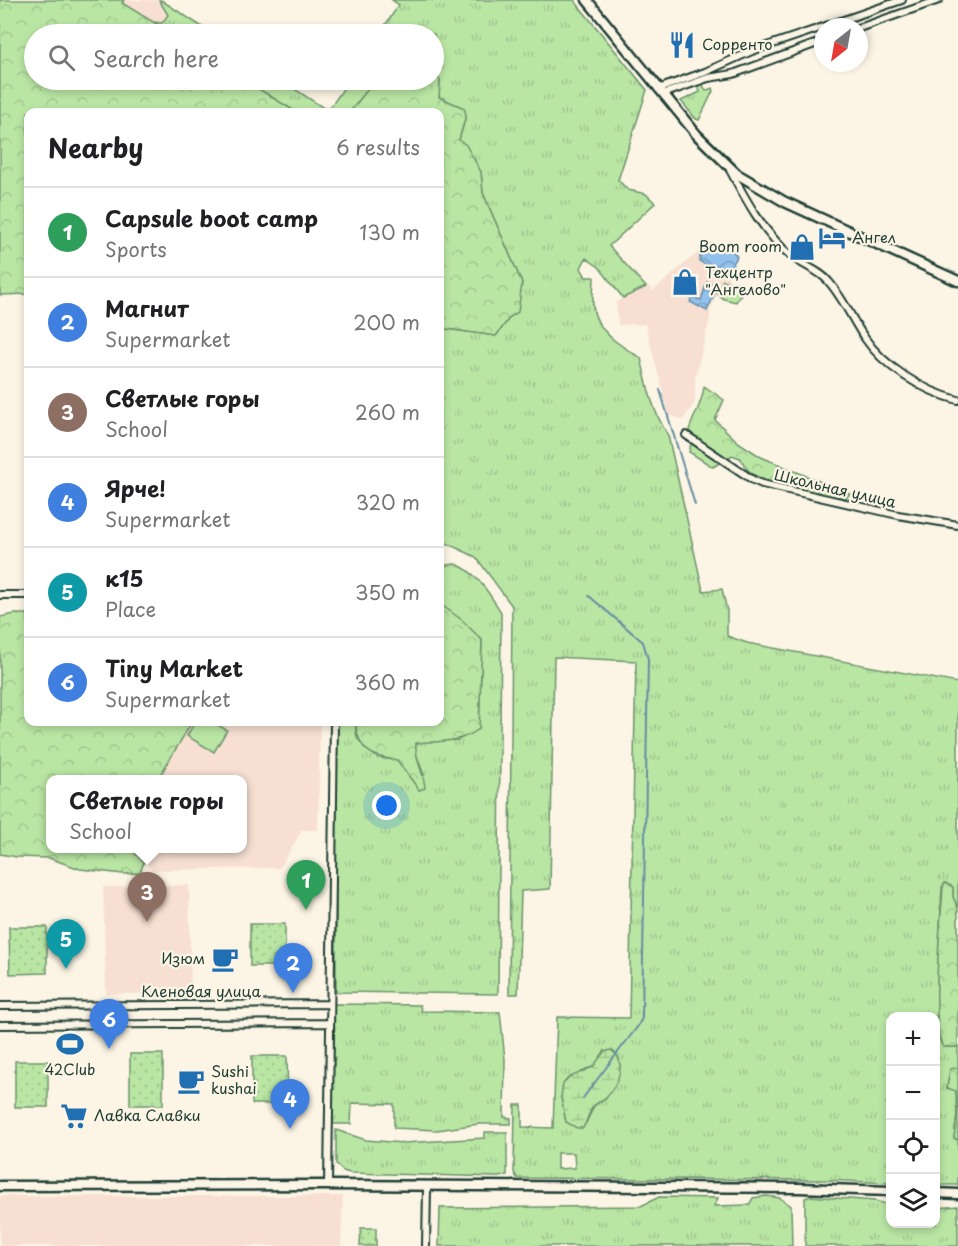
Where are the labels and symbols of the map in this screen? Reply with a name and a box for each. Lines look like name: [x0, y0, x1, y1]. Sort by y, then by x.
north arrow: [814, 18, 868, 72]
restaurant icon: Сорренто: [667, 30, 697, 60]
place label: Сорренто: [702, 32, 773, 55]
hotel icon: Ангел: [817, 223, 847, 253]
place label: Ангел: [852, 225, 896, 248]
shop icon: Boom room: [787, 232, 817, 262]
place label: Boom room: [699, 234, 782, 257]
place label: Техцентр "Ангелово": [705, 260, 786, 300]
shop icon: Техцентр "Ангелово": [670, 267, 700, 297]
street label: Школьная улица: [772, 462, 899, 513]
your location: [372, 791, 401, 820]
pin: 1: [286, 860, 326, 910]
pin: 3: [128, 872, 166, 922]
pin: 5: [46, 920, 86, 969]
cafe icon: Изюм: [210, 944, 240, 974]
pin: 2: [274, 944, 312, 993]
place label: Изюм: [161, 946, 205, 969]
street label: Кленовая улица: [141, 979, 262, 1002]
pin: 6: [90, 1000, 128, 1049]
sports icon: 42Club: [55, 1029, 85, 1059]
place label: 42Club: [45, 1057, 95, 1080]
place label: Sushi kushai: [211, 1059, 257, 1099]
cafe icon: Sushi kushai: [176, 1066, 206, 1096]
pin: 4: [270, 1080, 310, 1129]
supermarket icon: Лавка Славки: [59, 1101, 89, 1131]
place label: Лавка Славки: [94, 1103, 201, 1126]

